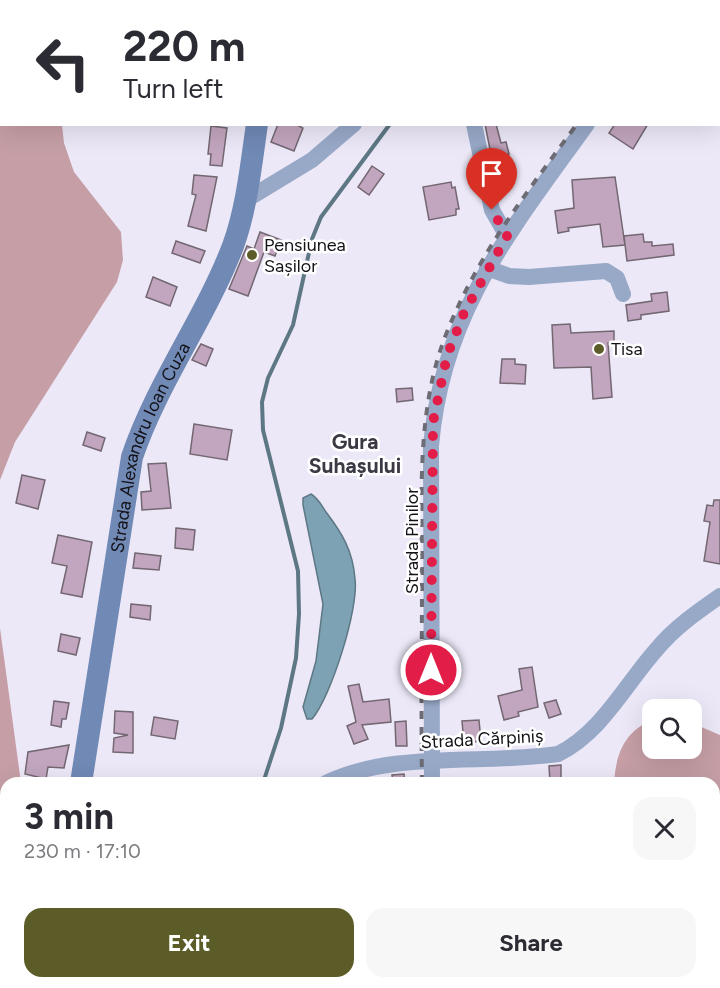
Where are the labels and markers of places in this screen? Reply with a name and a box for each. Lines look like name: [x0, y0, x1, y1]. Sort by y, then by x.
pin: [466, 148, 517, 210]
place label: Pensiunea Sașilor: [264, 234, 346, 277]
marker: Pensiunea Sașilor: [245, 248, 259, 262]
place label: Tisa: [611, 338, 643, 360]
marker: Tisa: [592, 342, 606, 356]

